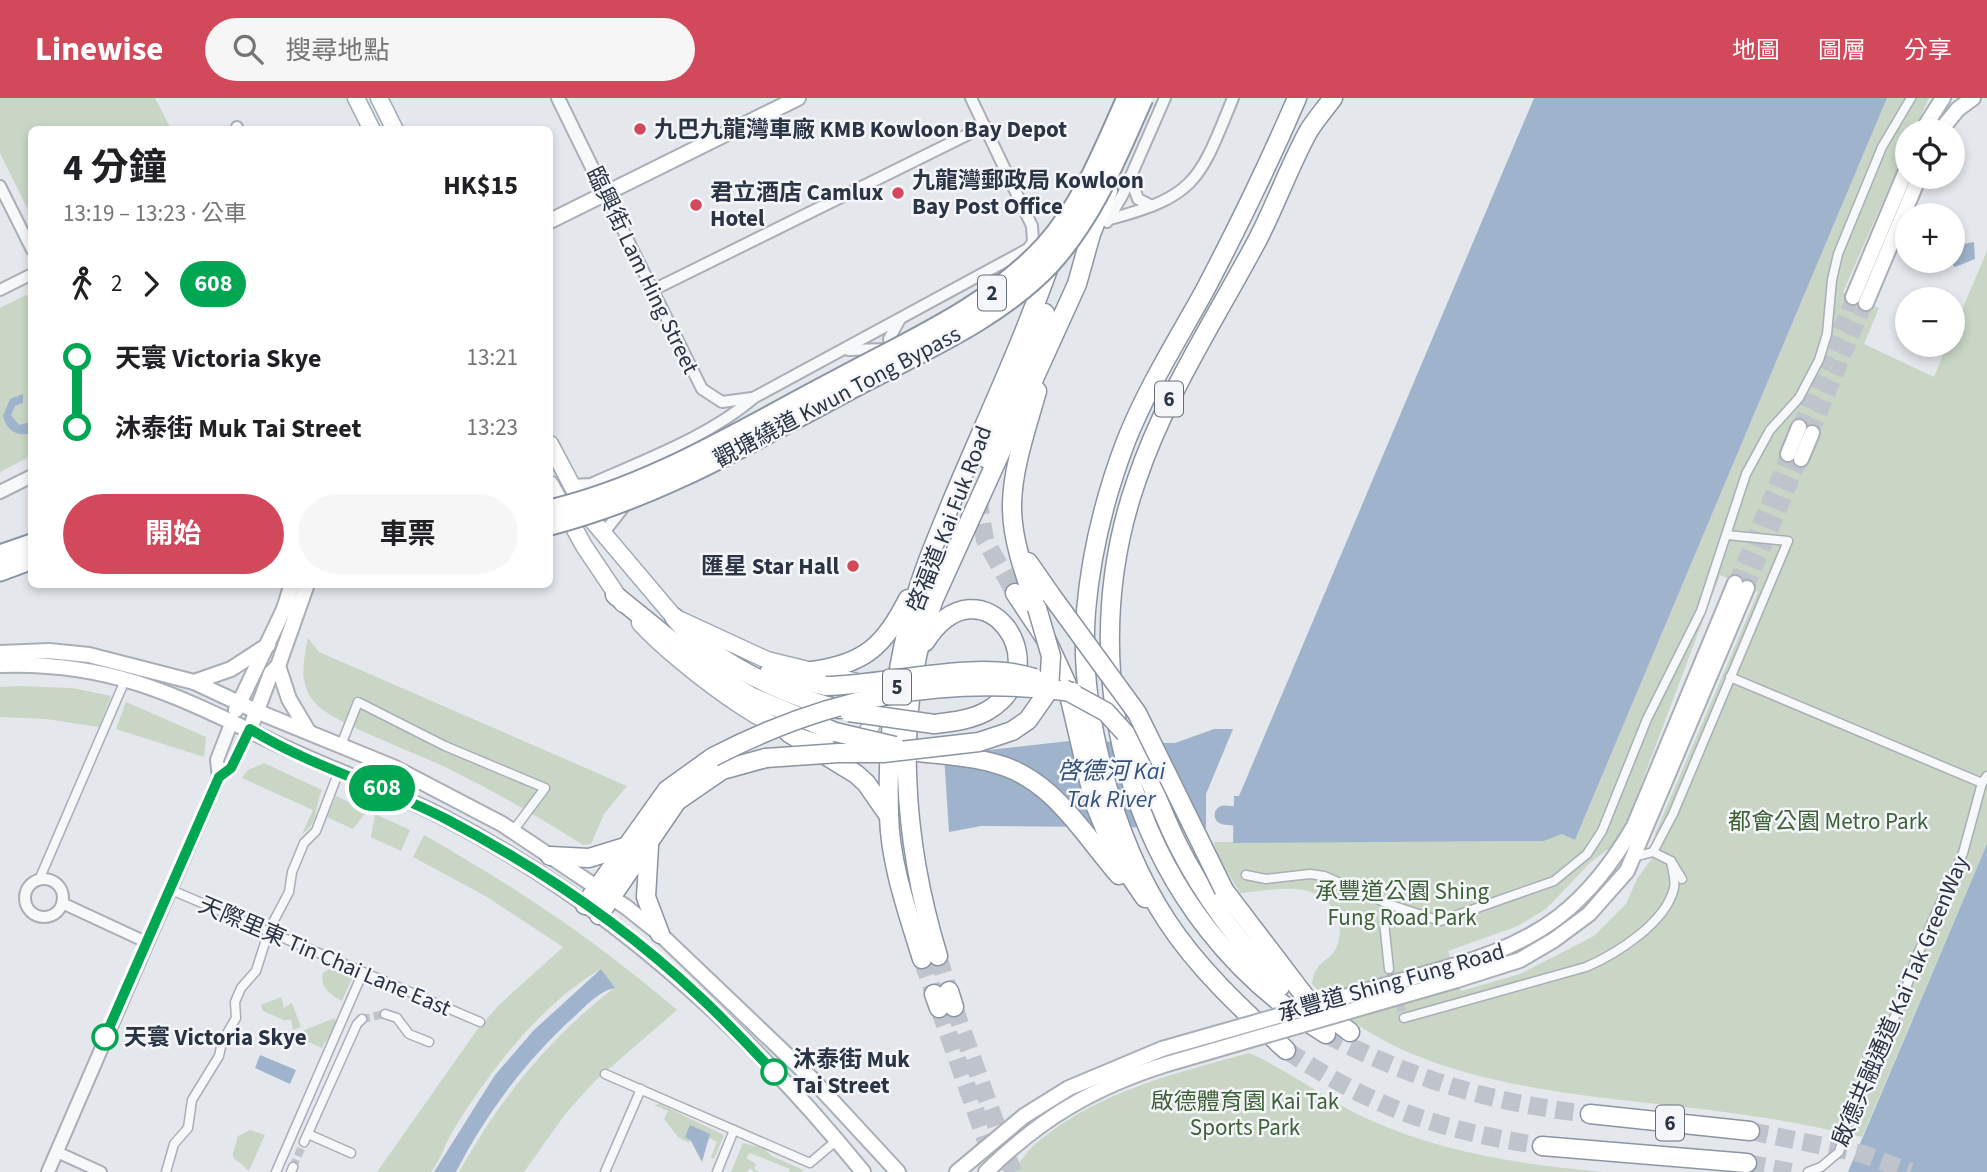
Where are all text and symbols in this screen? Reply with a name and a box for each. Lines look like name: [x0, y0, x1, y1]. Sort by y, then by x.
search box: [205, 18, 695, 81]
text: Linewise: [35, 26, 163, 73]
icon: search: [229, 30, 267, 68]
text: 搜尋地點: [285, 32, 389, 69]
text: 地圖: [1732, 33, 1780, 68]
text: 圖層: [1818, 33, 1866, 68]
text: 分享: [1904, 33, 1952, 68]
place label: 九巴九龍灣車廠 KMB Kowloon Bay Depot: [654, 113, 1067, 146]
map controls: [1895, 119, 1965, 357]
button: locate: [1895, 119, 1965, 189]
marker: 九巴九龍灣車廠 KMB Kowloon Bay Depot: [632, 121, 648, 137]
text: 4 分鐘: [63, 141, 167, 195]
street label: 臨興街 Lam Hing Street: [578, 161, 707, 380]
place label: 九龍灣郵政局 Kowloon Bay Post Office: [912, 164, 1144, 223]
text: HK$15: [443, 167, 518, 204]
place label: 君立酒店 Camlux Hotel: [710, 176, 883, 235]
marker: 九龍灣郵政局 Kowloon Bay Post Office: [890, 185, 906, 201]
text: 13:19 – 13:23 · 公車: [63, 197, 247, 230]
marker: 君立酒店 Camlux Hotel: [688, 197, 704, 213]
button: +: [1895, 203, 1965, 273]
icon: walk: [63, 265, 101, 303]
icon: forward: [132, 265, 170, 303]
text: 608: [194, 266, 232, 301]
text: 2: [111, 267, 122, 300]
road number: 2: [978, 276, 1006, 310]
button: −: [1895, 287, 1965, 357]
street label: 觀塘繞道 Kwun Tong Bypass: [708, 317, 966, 476]
text: 天寰 Victoria Skye: [115, 340, 322, 377]
text: 13:21: [467, 341, 518, 374]
road number: 6: [1155, 382, 1183, 416]
text: 沐泰街 Muk Tai Street: [115, 410, 362, 447]
text: 13:23: [467, 411, 518, 444]
street label: 啓福道 Kai Fuk Road: [899, 421, 1000, 617]
button: 開始: [63, 494, 284, 574]
button: 車票: [298, 494, 518, 574]
place label: 匯星 Star Hall: [701, 550, 839, 583]
marker: 匯星 Star Hall: [845, 558, 861, 574]
road number: 5: [883, 670, 911, 704]
water label: 啓德河 Kai Tak River: [1057, 754, 1166, 817]
line badge: 608: [342, 765, 422, 811]
text: 608: [363, 770, 401, 805]
park label: 都會公園 Metro Park: [1728, 805, 1929, 838]
street label: 啟德共融通道 Kai Tak GreenWay: [1824, 850, 1977, 1152]
park label: 承豐道公園 Shing Fung Road Park: [1315, 875, 1490, 934]
street label: 天際里東 Tin Chai Lane East: [193, 888, 456, 1025]
street label: 承豐道 Shing Fung Road: [1274, 934, 1508, 1031]
place label: 天寰 Victoria Skye: [124, 1021, 307, 1054]
marker: 天寰 Victoria Skye: [92, 1024, 118, 1050]
place label: 沐泰街 Muk Tai Street: [793, 1043, 910, 1102]
marker: 沐泰街 Muk Tai Street: [761, 1059, 787, 1085]
park label: 啟德體育園 Kai Tak Sports Park: [1151, 1085, 1340, 1144]
road number: 6: [1656, 1105, 1684, 1140]

